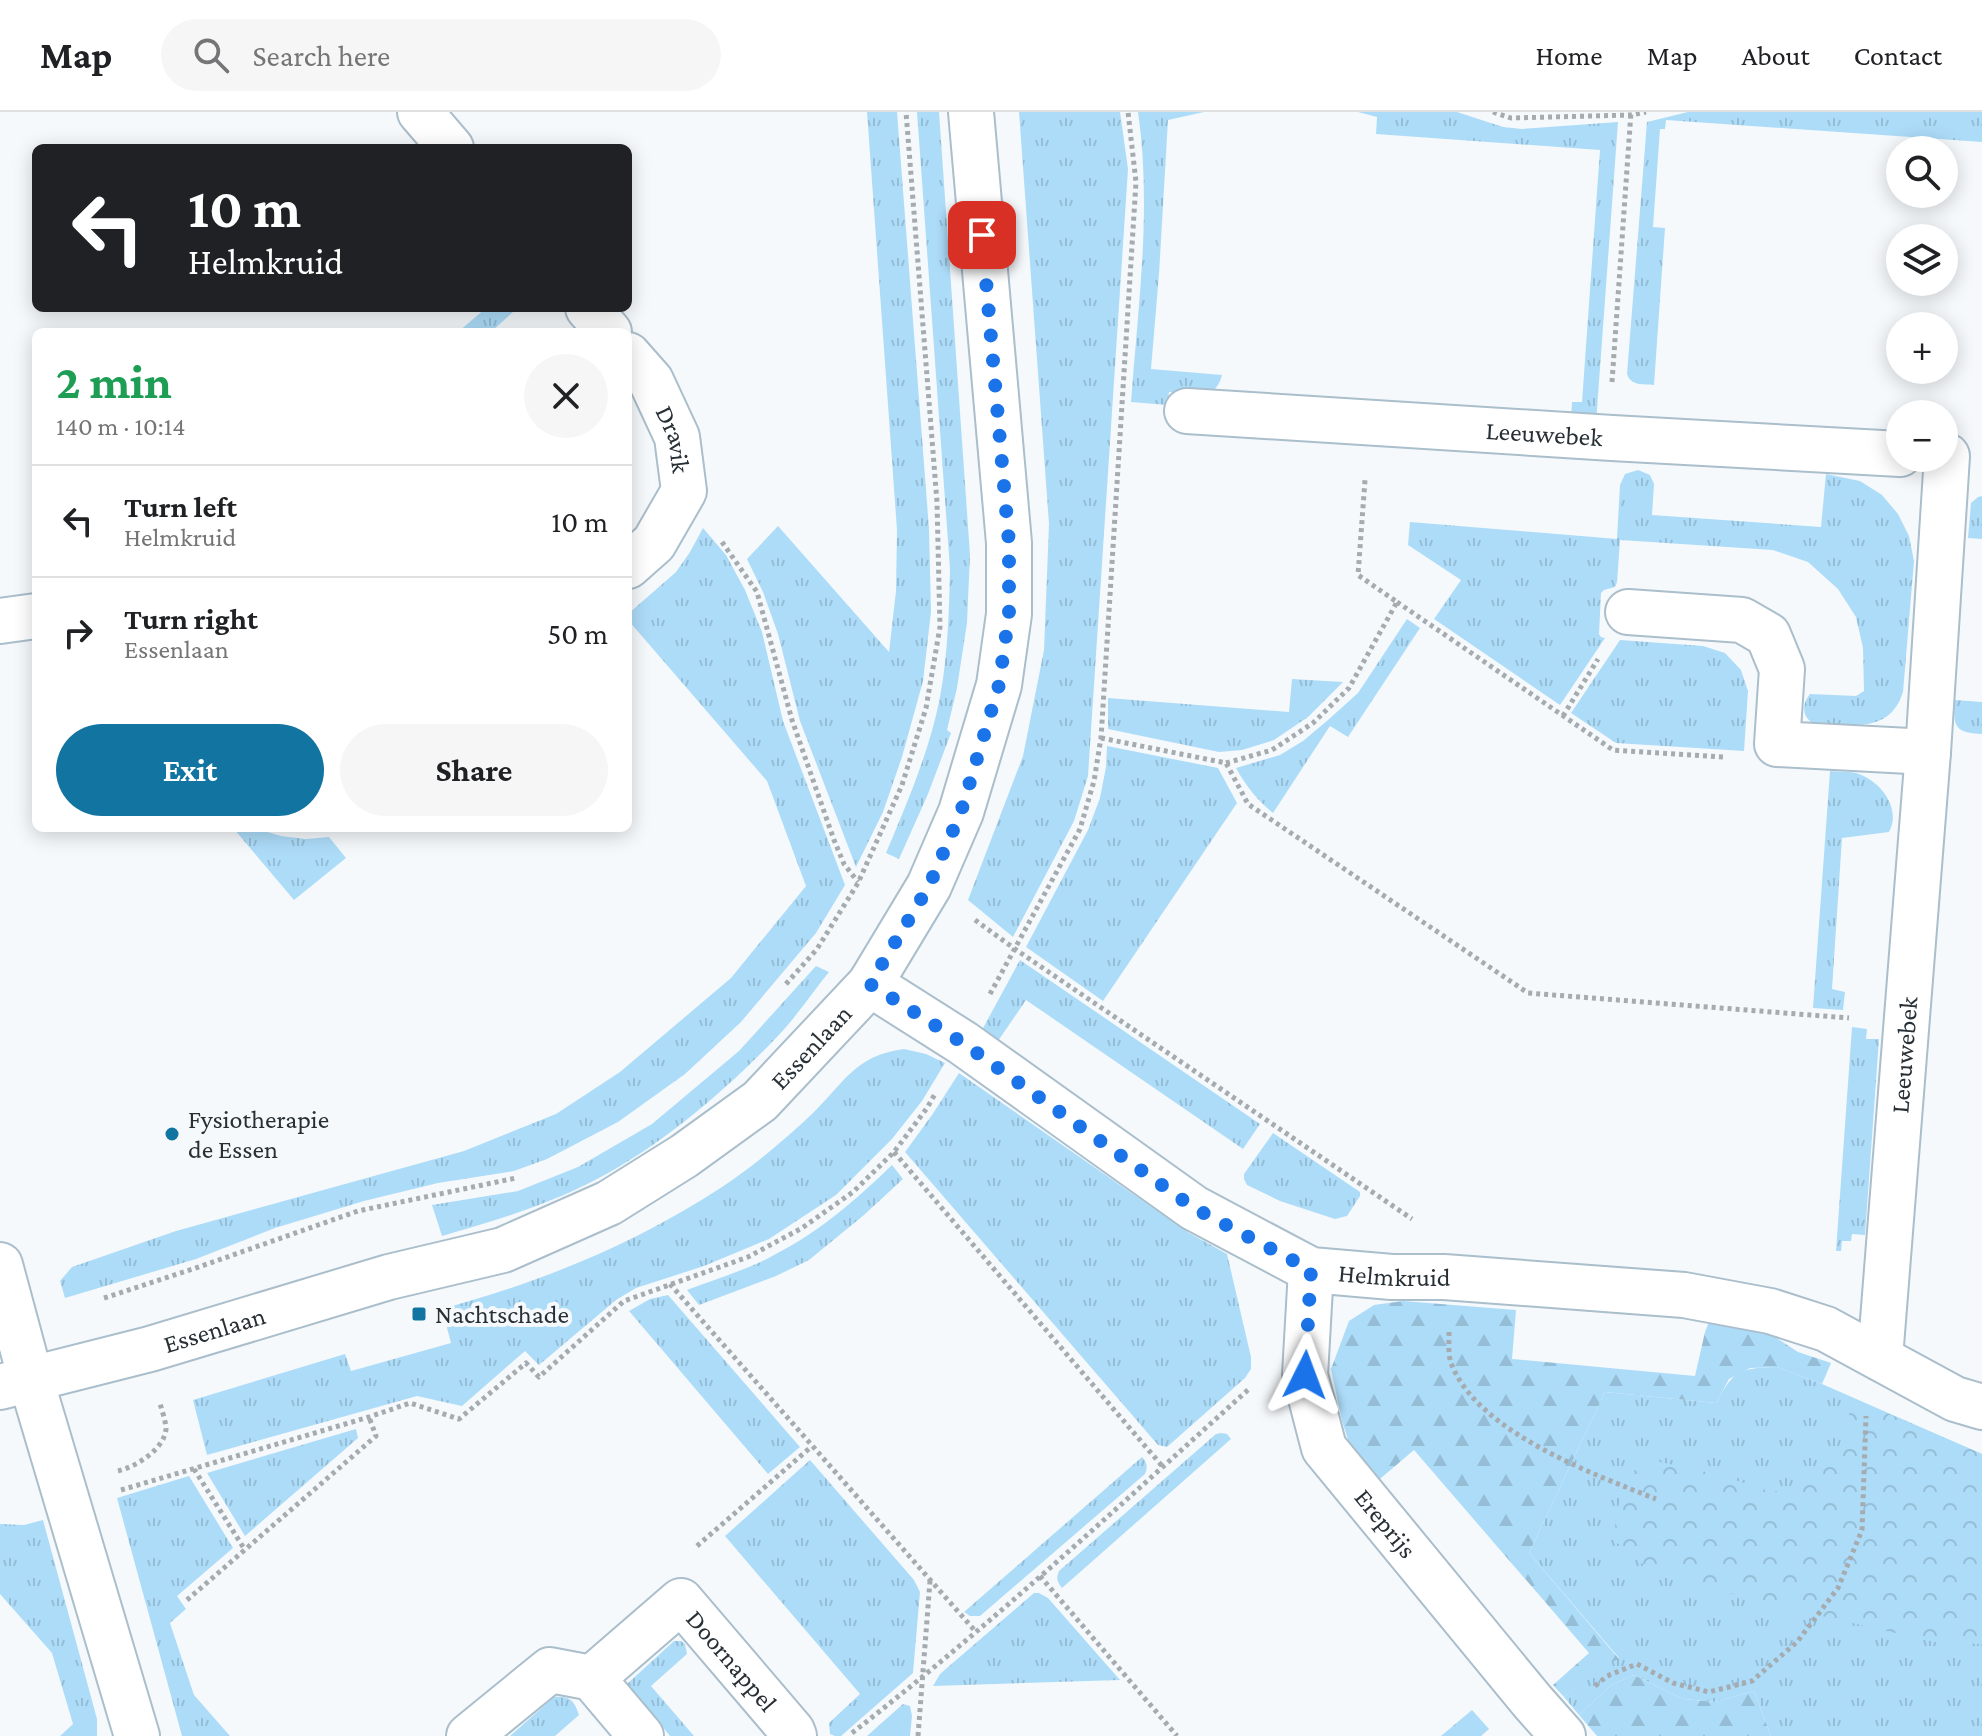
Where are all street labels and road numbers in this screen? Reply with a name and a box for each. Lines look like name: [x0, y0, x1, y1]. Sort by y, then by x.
street label: Dravik: [649, 401, 696, 475]
street label: Leeuwebek: [1485, 416, 1604, 452]
street label: Leeuwebek: [1885, 995, 1924, 1114]
street label: Essenlaan: [765, 999, 858, 1095]
street label: Helmkruid: [1337, 1258, 1451, 1292]
street label: Essenlaan: [160, 1301, 269, 1359]
street label: Ereprijs: [1349, 1483, 1422, 1564]
street label: Doornappel: [680, 1604, 783, 1718]

